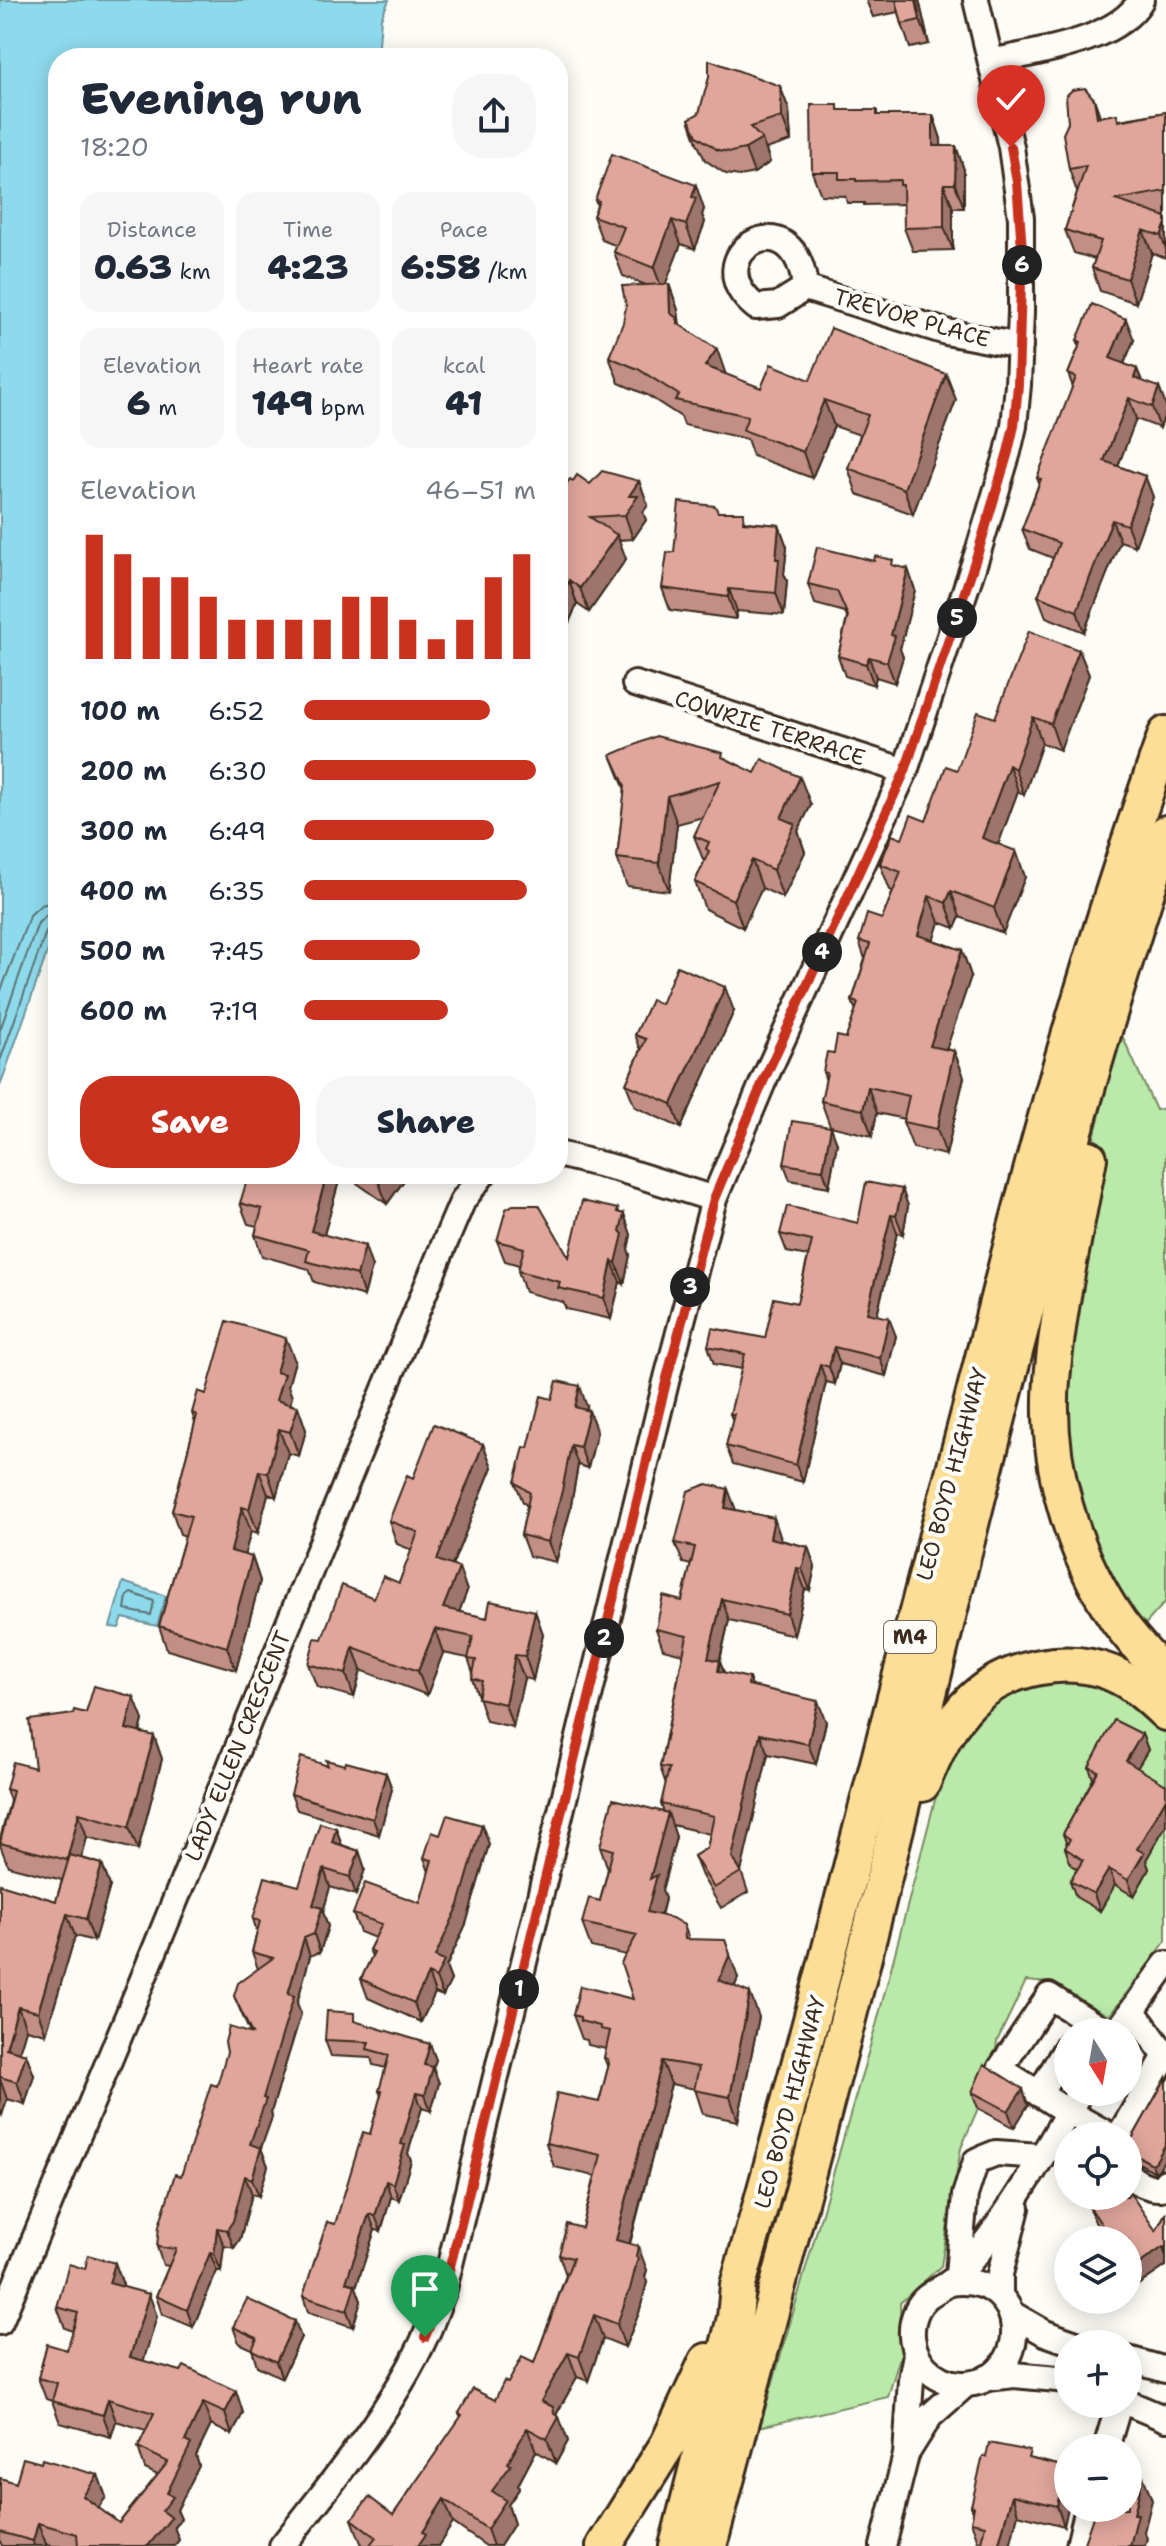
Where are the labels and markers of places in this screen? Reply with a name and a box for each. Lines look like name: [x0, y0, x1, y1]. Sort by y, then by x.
pin: [977, 65, 1045, 147]
pin: 6: [1002, 245, 1042, 285]
pin: 5: [937, 598, 977, 638]
pin: 4: [802, 932, 842, 972]
pin: 3: [670, 1267, 710, 1307]
pin: 2: [584, 1618, 624, 1658]
pin: 1: [499, 1969, 539, 2009]
pin: [391, 2255, 459, 2337]

